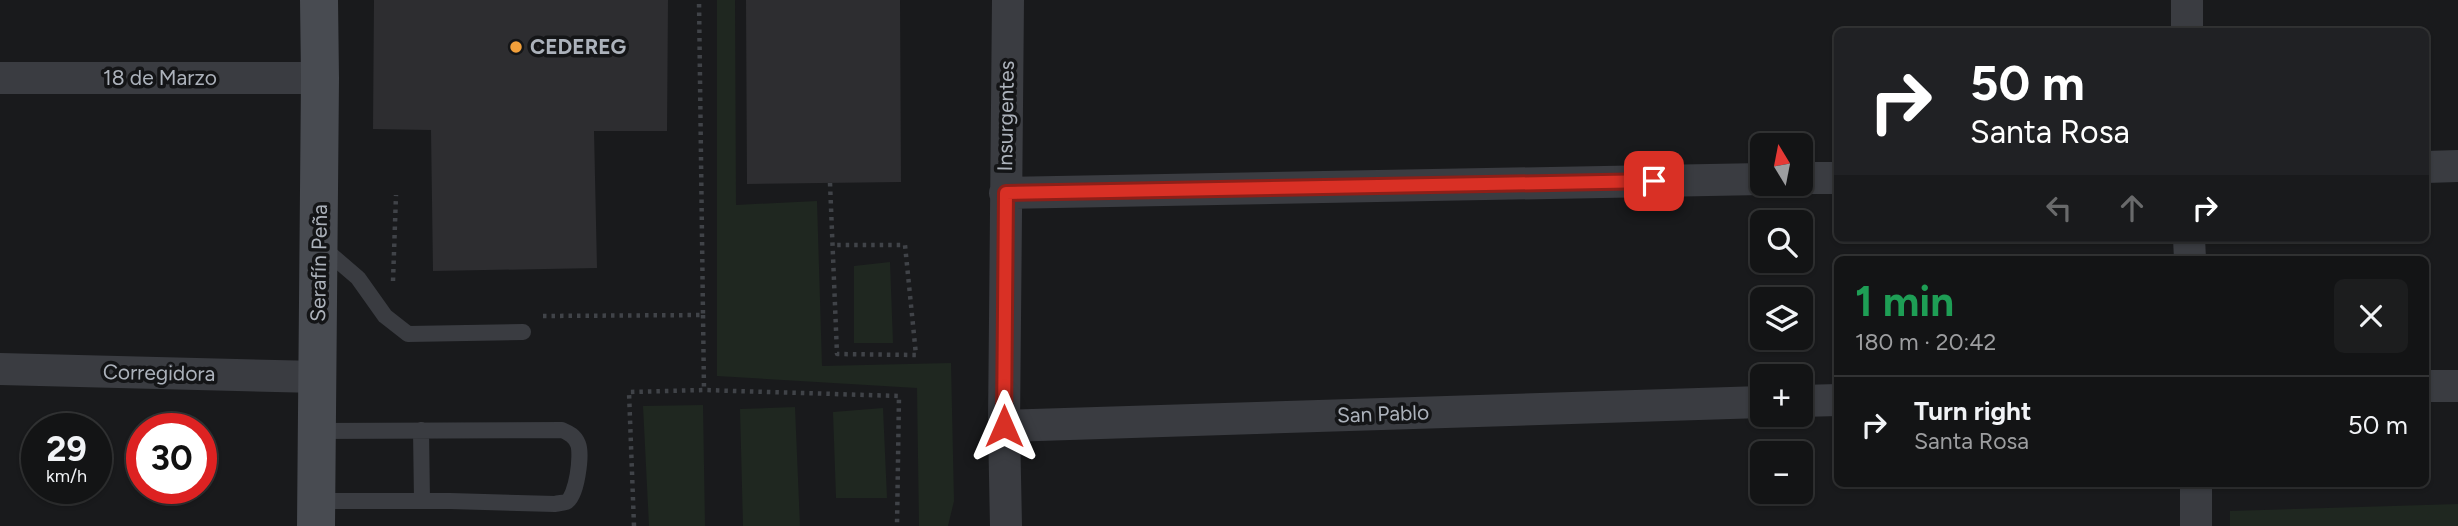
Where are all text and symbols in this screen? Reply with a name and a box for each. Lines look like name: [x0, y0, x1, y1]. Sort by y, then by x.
place label: CEDEREG: [530, 34, 627, 59]
marker: CEDEREG: [508, 39, 524, 55]
text: 50 m: [1970, 53, 2085, 112]
icon: right: [1855, 56, 1946, 147]
street label: Insurgentes: [992, 60, 1019, 172]
street label: 18 de Marzo: [103, 65, 217, 90]
text: Santa Rosa: [1970, 113, 2130, 151]
north arrow: [1750, 133, 1813, 196]
map controls: [1750, 133, 1813, 504]
pin: [1624, 151, 1684, 211]
icon: arrive: [1635, 162, 1673, 200]
icon: left: [2040, 189, 2078, 227]
icon: ahead: [2113, 189, 2151, 227]
icon: right: [2186, 189, 2224, 227]
street label: Serafín Peña: [305, 204, 332, 322]
button: search: [1750, 210, 1813, 273]
text: 1 min: [1855, 276, 1954, 327]
button: close: [2334, 279, 2408, 353]
button: layers: [1750, 287, 1813, 350]
text: 180 m · 20:42: [1855, 328, 1996, 356]
street label: Corregidora: [103, 359, 215, 386]
button: +: [1750, 364, 1813, 427]
position arrow: [967, 389, 1041, 463]
text: Turn right: [1914, 395, 2031, 427]
street label: San Pablo: [1336, 399, 1430, 428]
icon: right: [1855, 406, 1893, 444]
text: 50 m: [2348, 409, 2408, 441]
speed limit sign: 30: [126, 413, 217, 504]
text: Santa Rosa: [1914, 427, 2029, 455]
text: 29: [46, 428, 87, 470]
button: −: [1750, 441, 1813, 504]
text: km/h: [46, 465, 87, 487]

